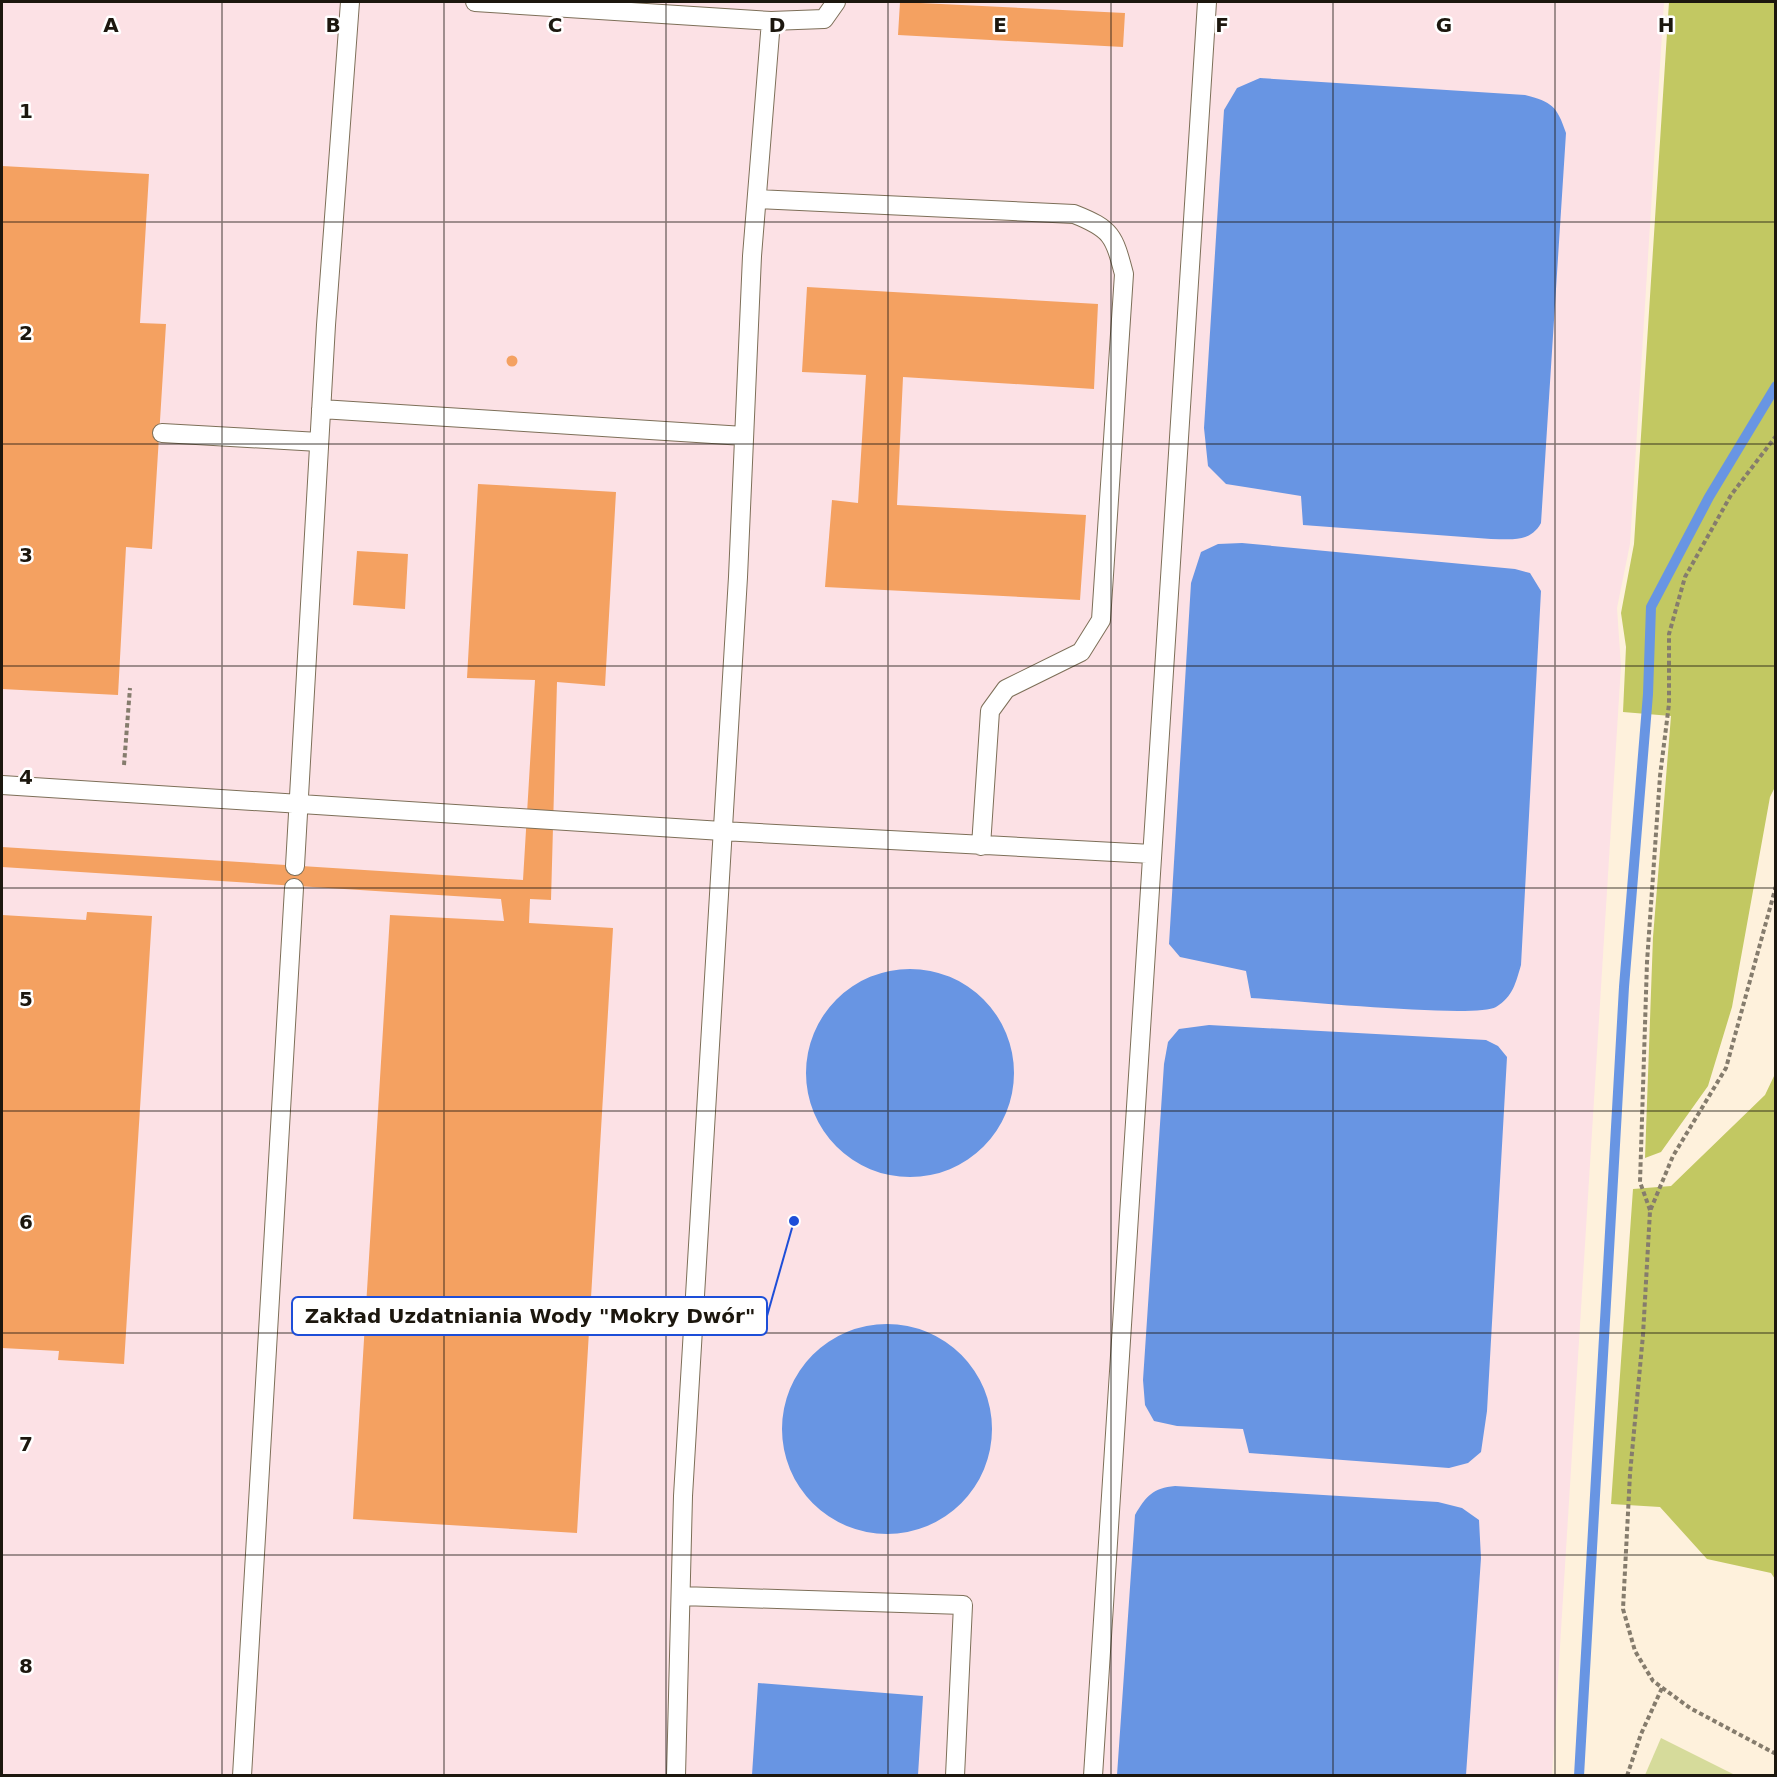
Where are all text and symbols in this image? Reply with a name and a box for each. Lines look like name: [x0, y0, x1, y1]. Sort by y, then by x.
text: A: [103, 13, 119, 37]
text: B: [325, 13, 341, 37]
text: C: [548, 13, 562, 37]
text: D: [769, 13, 785, 37]
text: E: [993, 13, 1007, 37]
text: F: [1215, 13, 1229, 37]
text: G: [1436, 13, 1452, 37]
text: H: [1658, 13, 1674, 37]
text: 1: [19, 99, 33, 123]
text: 2: [19, 321, 33, 345]
text: 3: [19, 543, 33, 567]
text: 4: [19, 765, 33, 789]
text: 5: [19, 987, 33, 1011]
text: 6: [19, 1210, 33, 1234]
callout: Zakład Uzdatniania Wody "Mokry Dwór": [292, 1297, 767, 1335]
text: Zakład Uzdatniania Wody "Mokry Dwór": [305, 1304, 755, 1328]
text: 7: [19, 1432, 33, 1456]
text: 8: [19, 1654, 33, 1678]

